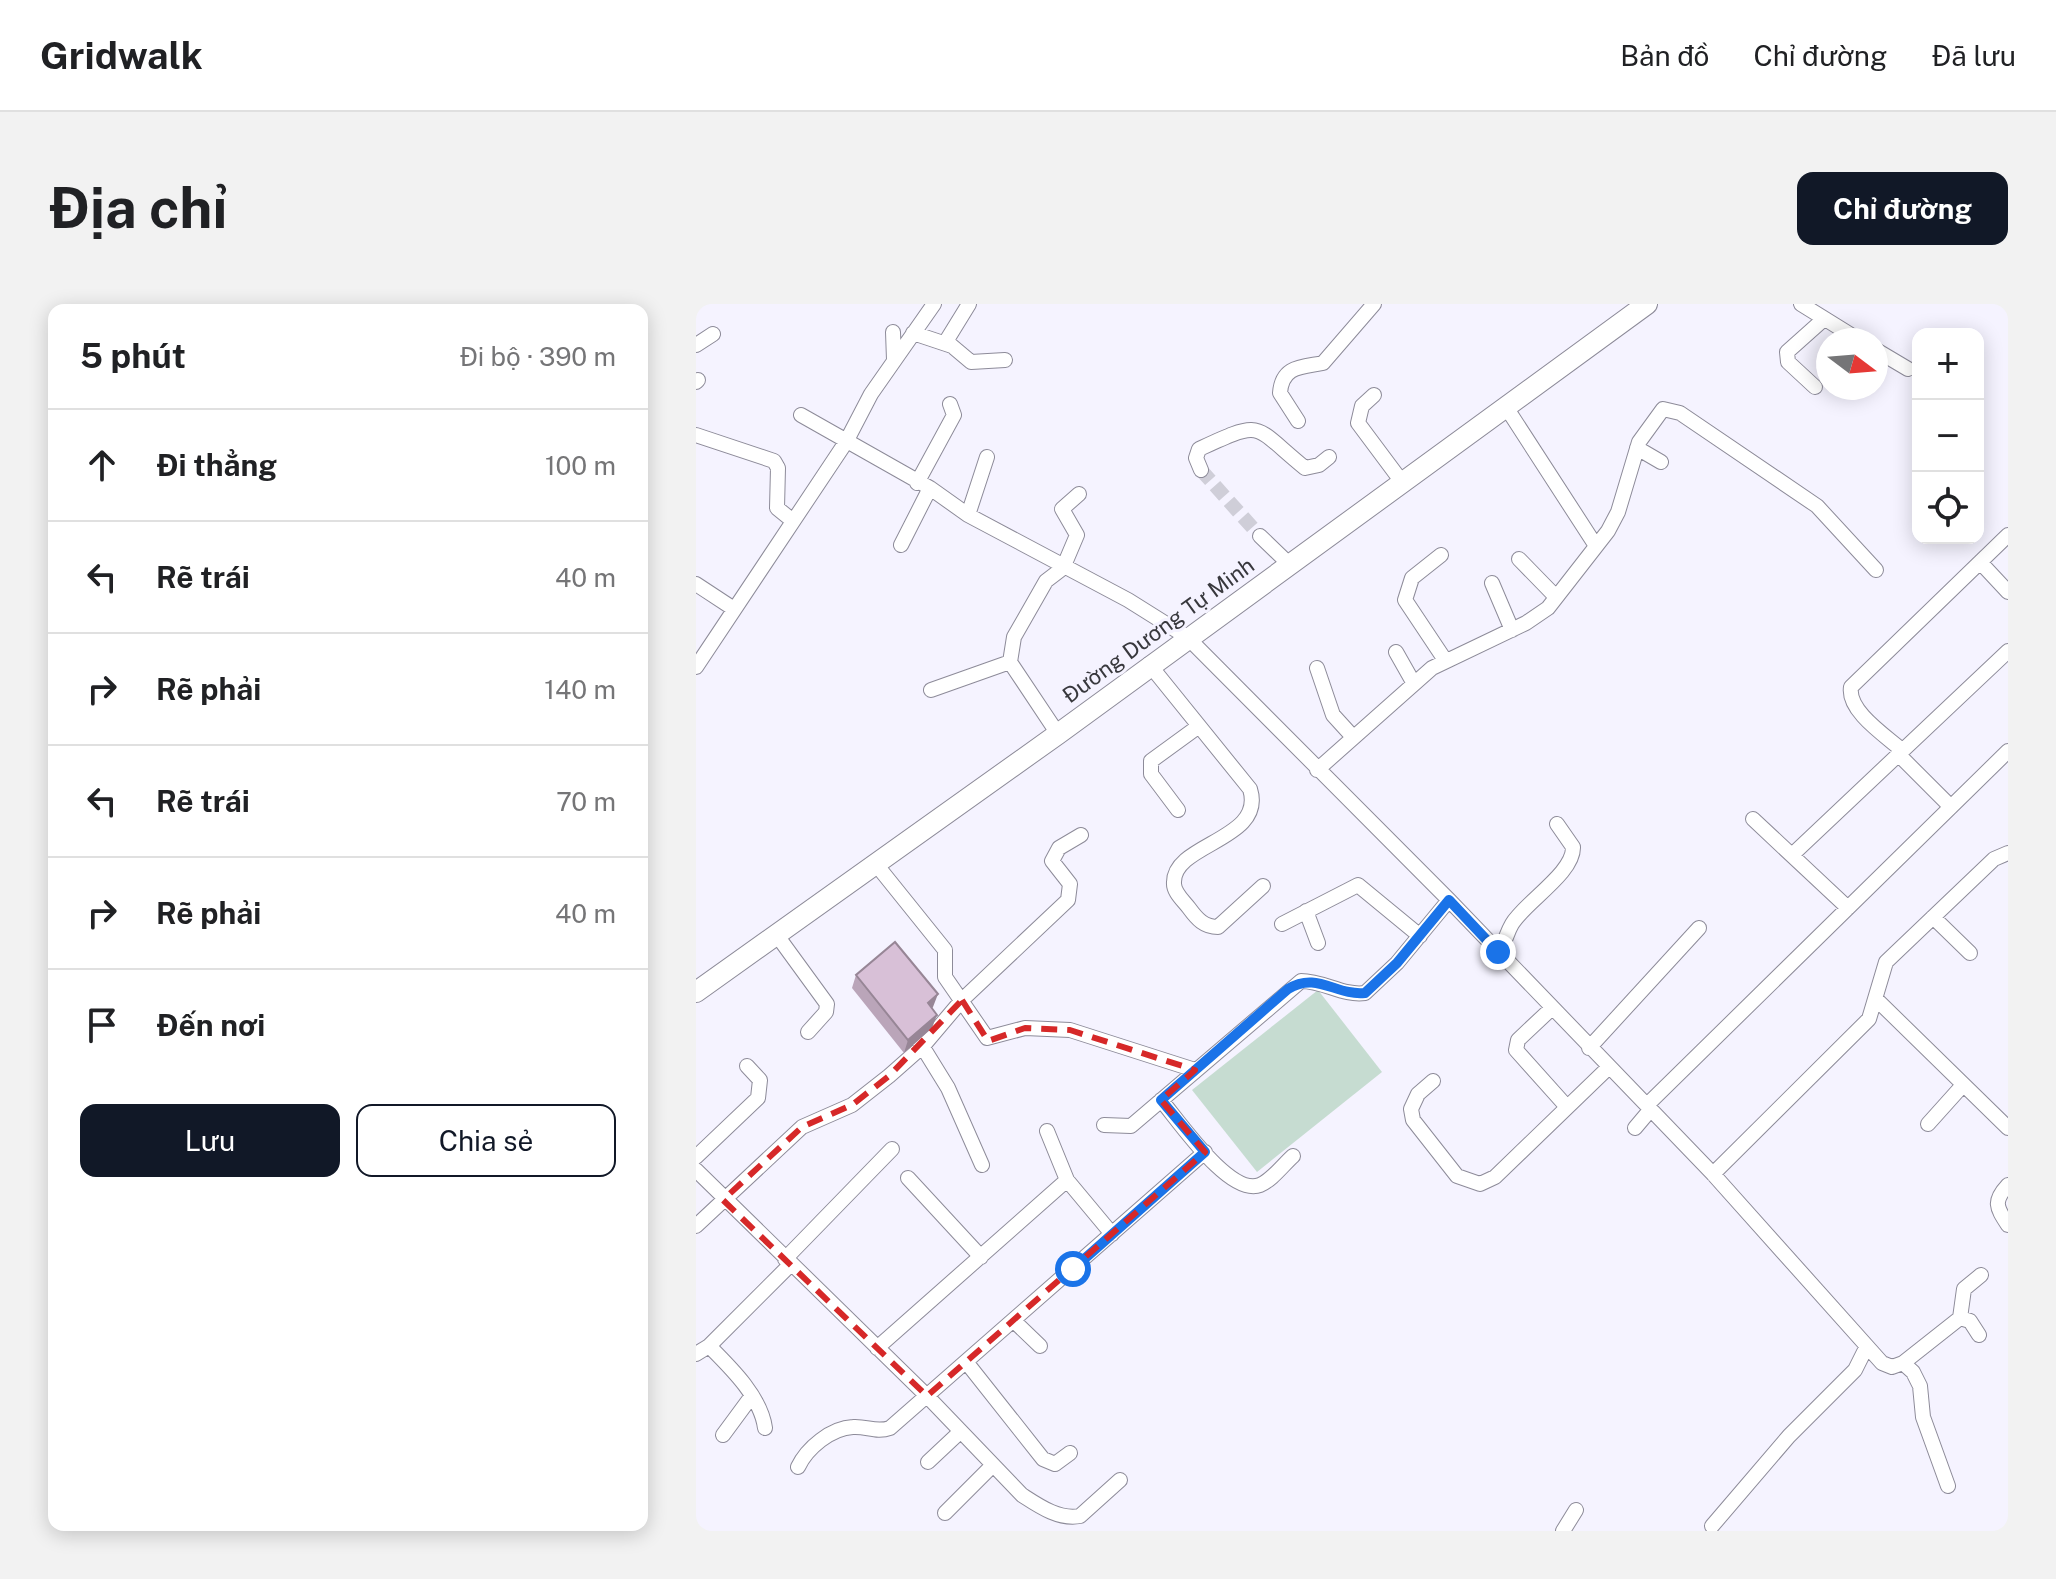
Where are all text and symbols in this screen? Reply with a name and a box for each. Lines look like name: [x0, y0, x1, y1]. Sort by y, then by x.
text: Gridwalk: [40, 33, 203, 78]
text: Bản đồ: [1620, 39, 1709, 72]
text: Chỉ đường: [1753, 39, 1887, 72]
text: Đã lưu: [1931, 39, 2016, 72]
button: Chỉ đường: [1797, 172, 2008, 245]
text: Địa chỉ: [48, 175, 227, 241]
north arrow: [1816, 328, 1888, 400]
map controls: [1912, 328, 1984, 544]
button: +: [1912, 328, 1984, 400]
text: 5 phút: [80, 336, 186, 376]
text: Đi bộ · 390 m: [459, 341, 616, 372]
button: −: [1912, 400, 1984, 472]
icon: ahead: [80, 443, 124, 487]
text: Đi thẳng: [156, 447, 277, 483]
text: 100 m: [545, 450, 616, 481]
button: locate: [1912, 472, 1984, 544]
street label: Đường Dương Tự Minh: [1057, 552, 1259, 708]
icon: left: [80, 555, 124, 599]
text: Rẽ trái: [156, 559, 250, 595]
text: 40 m: [555, 562, 616, 593]
icon: right: [80, 667, 124, 711]
text: Rẽ phải: [156, 671, 261, 707]
text: 140 m: [544, 674, 616, 705]
icon: left: [80, 779, 124, 823]
text: Rẽ trái: [156, 783, 250, 819]
text: 70 m: [556, 786, 616, 817]
icon: right: [80, 891, 124, 935]
text: Rẽ phải: [156, 895, 261, 931]
text: 40 m: [555, 898, 616, 929]
route end: [1480, 934, 1516, 970]
icon: arrive: [80, 1003, 124, 1047]
text: Đến nơi: [156, 1007, 265, 1043]
button: Lưu: [80, 1104, 340, 1177]
button: Chia sẻ: [356, 1104, 616, 1177]
route start: [1055, 1251, 1091, 1287]

